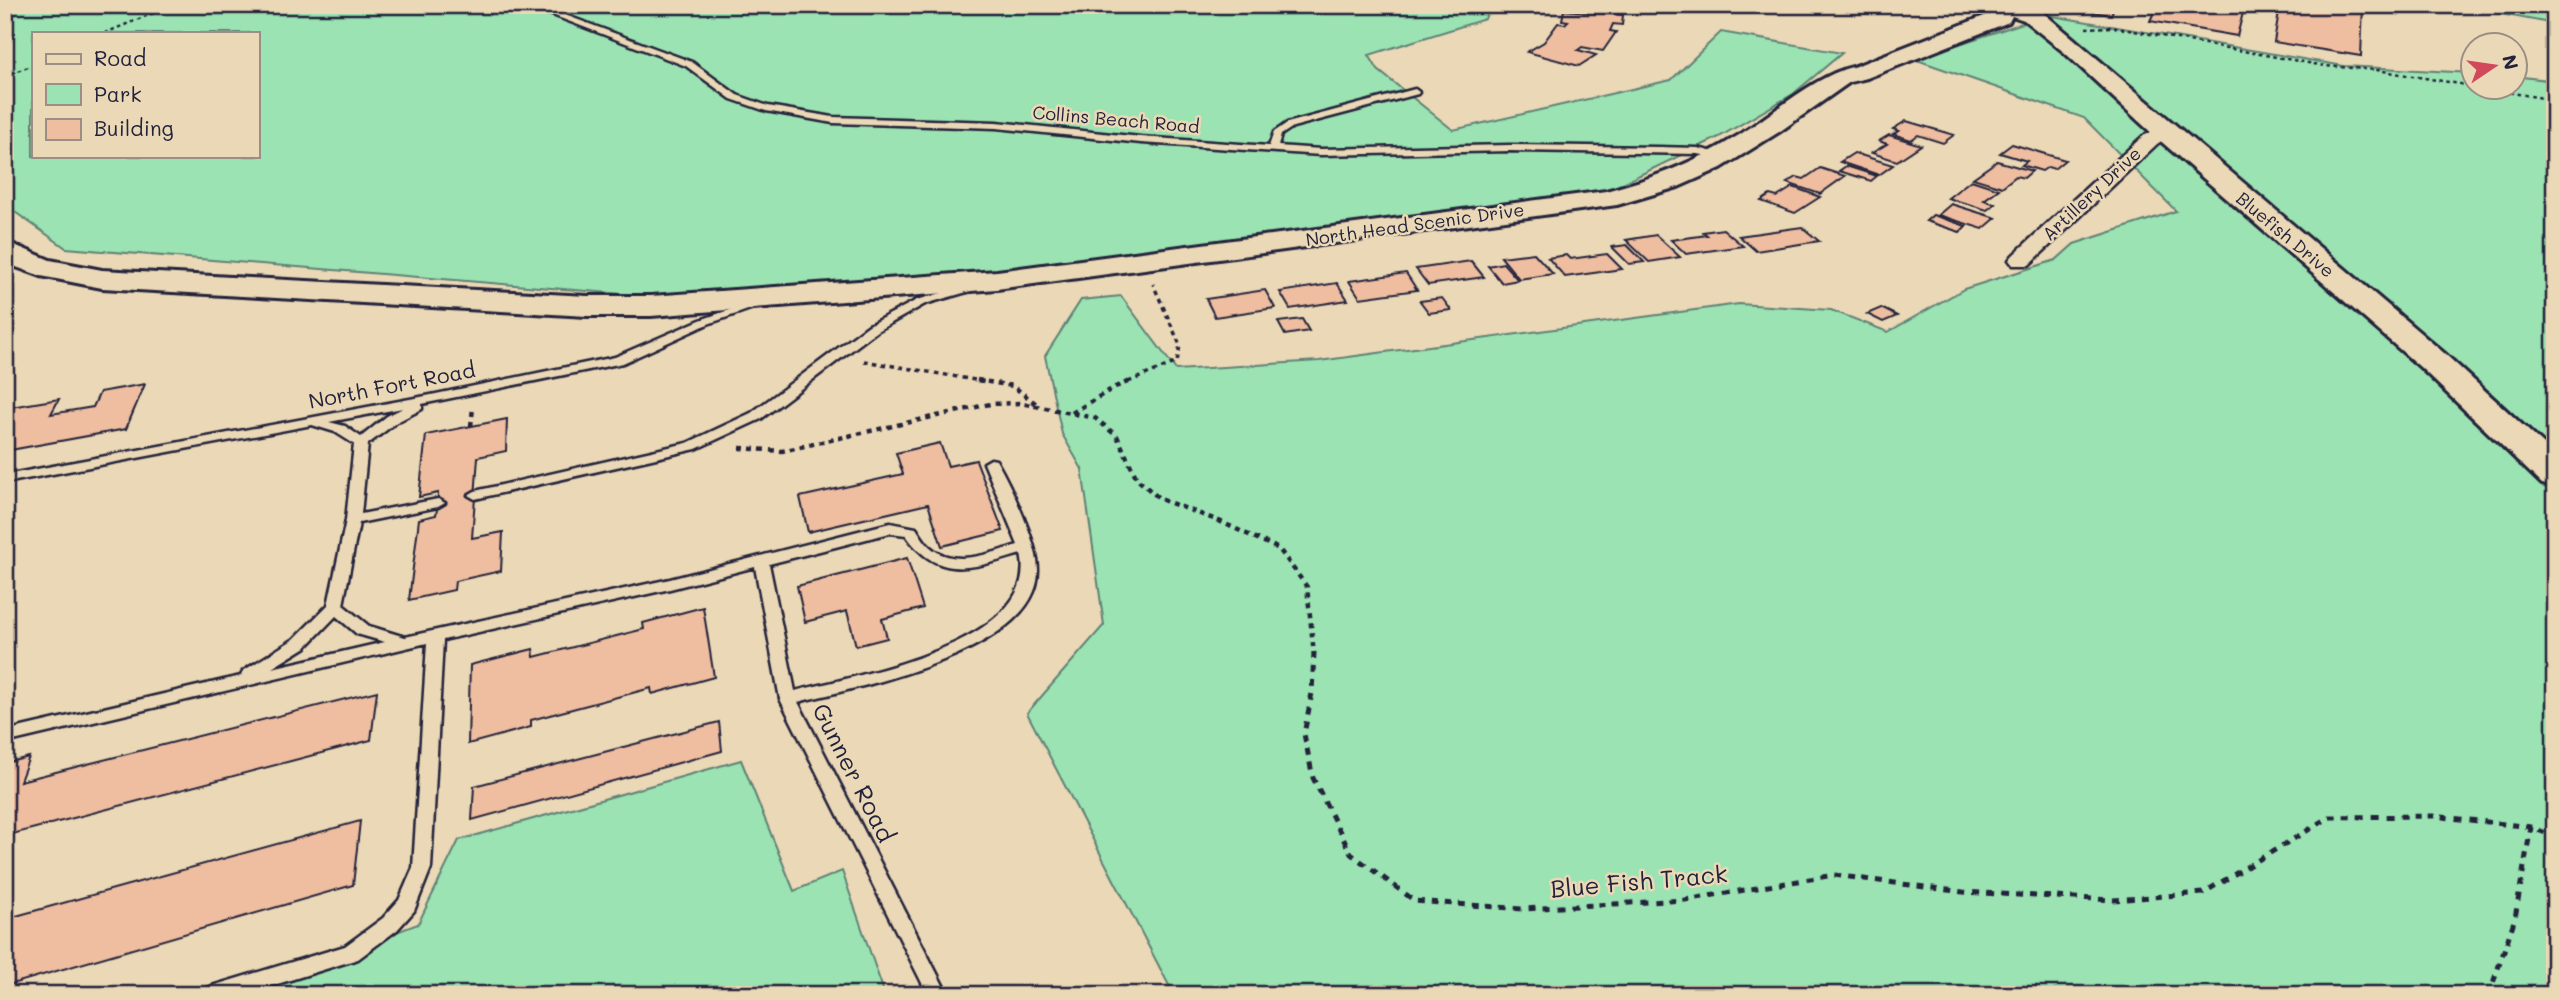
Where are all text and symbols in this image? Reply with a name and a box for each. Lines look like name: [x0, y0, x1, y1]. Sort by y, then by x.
legend: [32, 32, 259, 158]
north arrow: [2458, 32, 2528, 102]
text: Road: [94, 44, 146, 71]
text: N: [2497, 52, 2525, 72]
text: Park: [94, 80, 142, 107]
street label: Collins Beach Road: [1032, 100, 1201, 138]
text: Building: [94, 114, 174, 141]
street label: Artillery Drive: [2037, 141, 2146, 245]
street label: Bluefish Drive: [2231, 186, 2340, 282]
street label: North Head Scenic Drive: [1304, 197, 1526, 251]
street label: North Fort Road: [306, 355, 477, 414]
street label: Gunner Road: [806, 698, 903, 847]
street label: Blue Fish Track: [1549, 857, 1729, 904]

